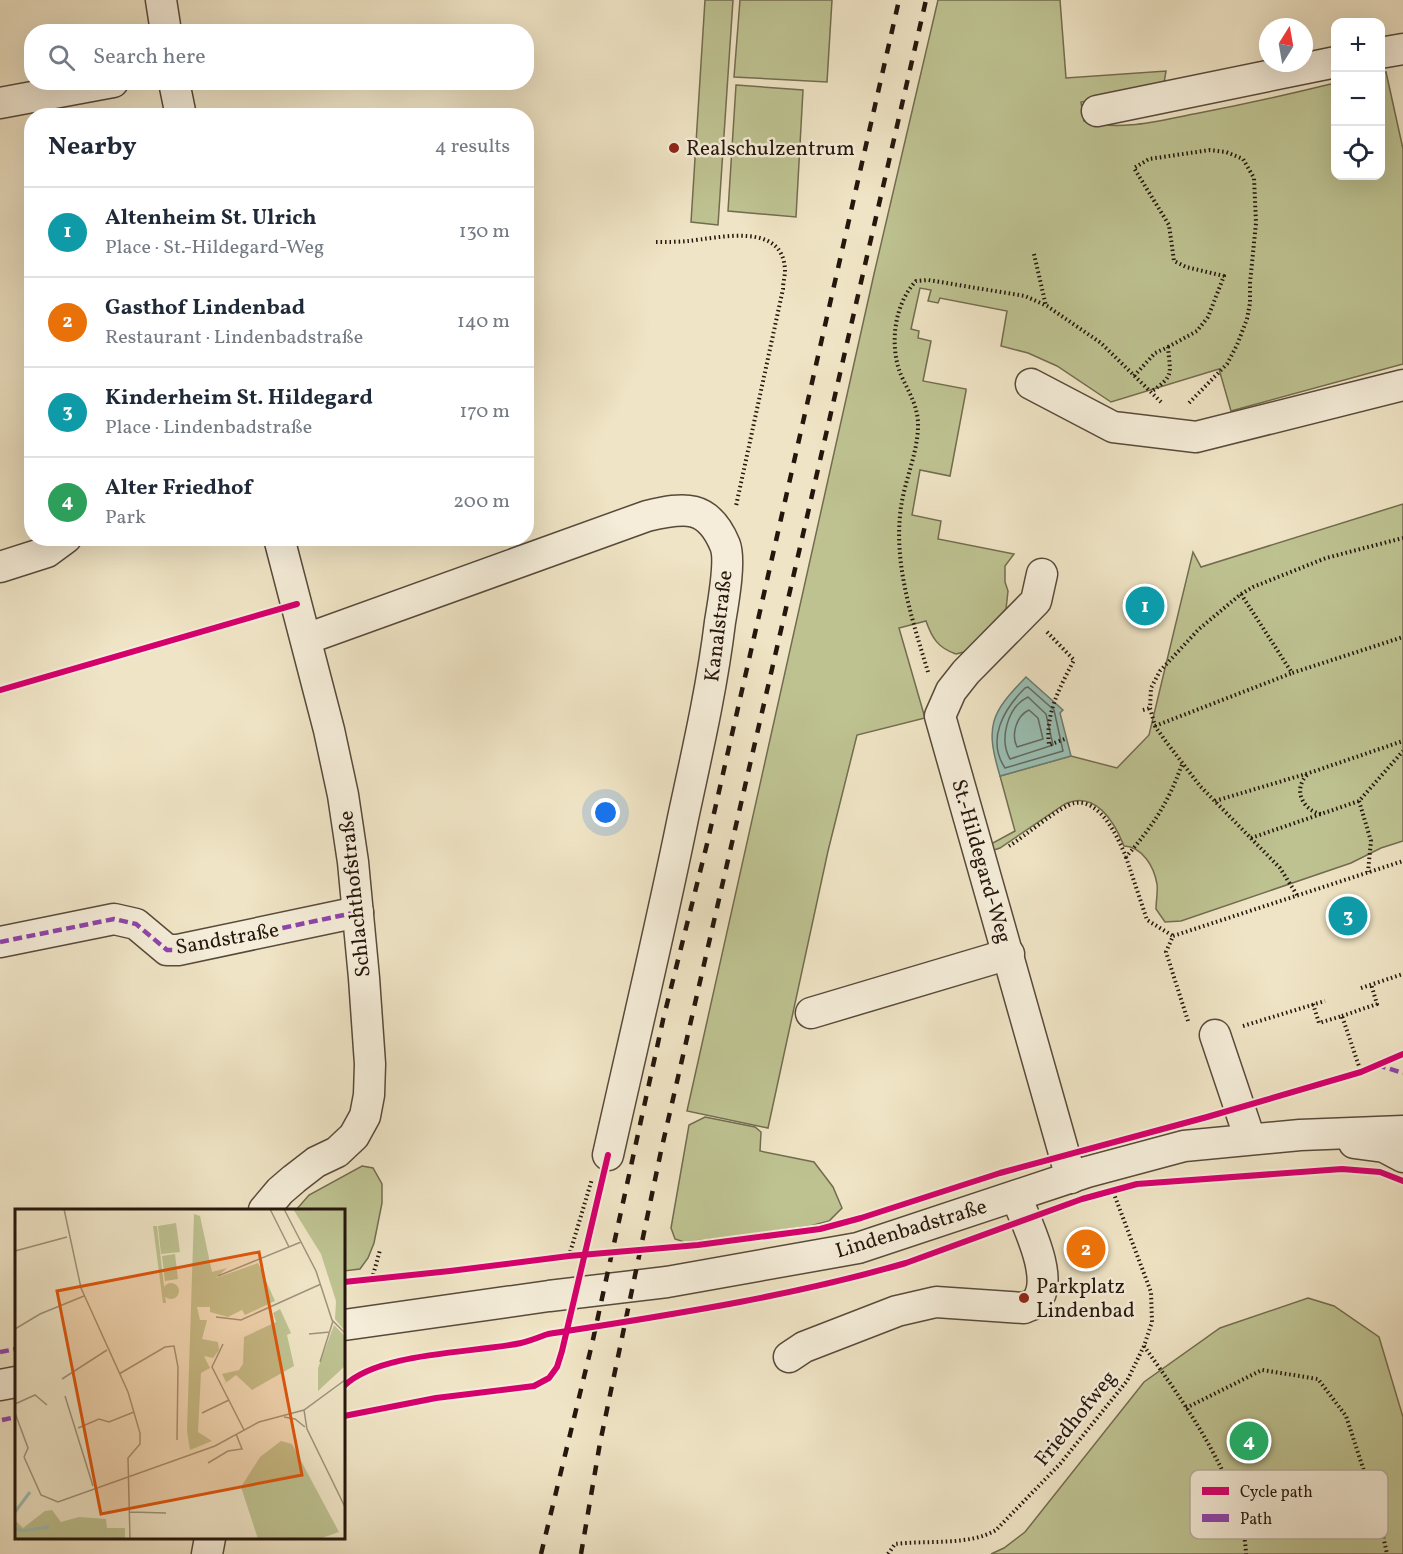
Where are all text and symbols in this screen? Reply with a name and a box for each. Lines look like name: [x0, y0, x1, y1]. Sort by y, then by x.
north arrow: [1259, 18, 1313, 72]
map controls: [1331, 18, 1385, 180]
button: +: [1331, 18, 1385, 72]
search box: [24, 24, 534, 90]
icon: search: [45, 41, 78, 74]
text: Search here: [93, 42, 206, 73]
button: −: [1331, 72, 1385, 126]
button: locate: [1331, 126, 1385, 180]
text: Nearby: [48, 129, 137, 165]
text: 4 results: [435, 133, 510, 161]
place label: Realschulzentrum: [686, 135, 855, 164]
marker: Realschulzentrum: [667, 141, 681, 155]
text: Altenheim St. Ulrich: [105, 203, 317, 234]
text: 1: [63, 218, 72, 246]
text: 130 m: [459, 218, 510, 246]
text: Place · St.-Hildegard-Weg: [105, 234, 324, 262]
text: Gasthof Lindenbad: [105, 293, 305, 324]
text: 2: [62, 308, 73, 336]
text: 140 m: [457, 308, 510, 336]
text: Restaurant · Lindenbadstraße: [105, 324, 363, 352]
text: Kinderheim St. Hildegard: [105, 383, 373, 414]
text: 3: [62, 398, 73, 426]
text: 170 m: [460, 398, 510, 426]
text: Place · Lindenbadstraße: [105, 414, 312, 442]
text: Alter Friedhof: [105, 473, 252, 504]
text: 4: [61, 488, 74, 516]
text: 200 m: [453, 488, 510, 516]
text: Park: [105, 504, 146, 532]
street label: Kanalstraße: [698, 569, 741, 684]
pin: 1: [1126, 584, 1164, 628]
street label: St.-Hildegard-Weg: [943, 776, 1018, 947]
your location: [591, 798, 620, 827]
street label: Schlachthofstraße: [332, 809, 379, 979]
pin: 3: [1328, 894, 1368, 938]
street label: Sandstraße: [173, 916, 281, 963]
street label: Lindenbadstraße: [832, 1193, 991, 1266]
inset map: [15, 1209, 345, 1539]
pin: 2: [1066, 1226, 1106, 1272]
place label: Parkplatz Lindenbad: [1036, 1273, 1135, 1326]
marker: Parkplatz Lindenbad: [1017, 1291, 1031, 1305]
street label: Friedhofweg: [1028, 1365, 1124, 1473]
pin: 4: [1230, 1418, 1268, 1464]
legend: [1190, 1470, 1388, 1539]
text: Cycle path: [1240, 1482, 1313, 1504]
text: Path: [1240, 1509, 1272, 1531]

